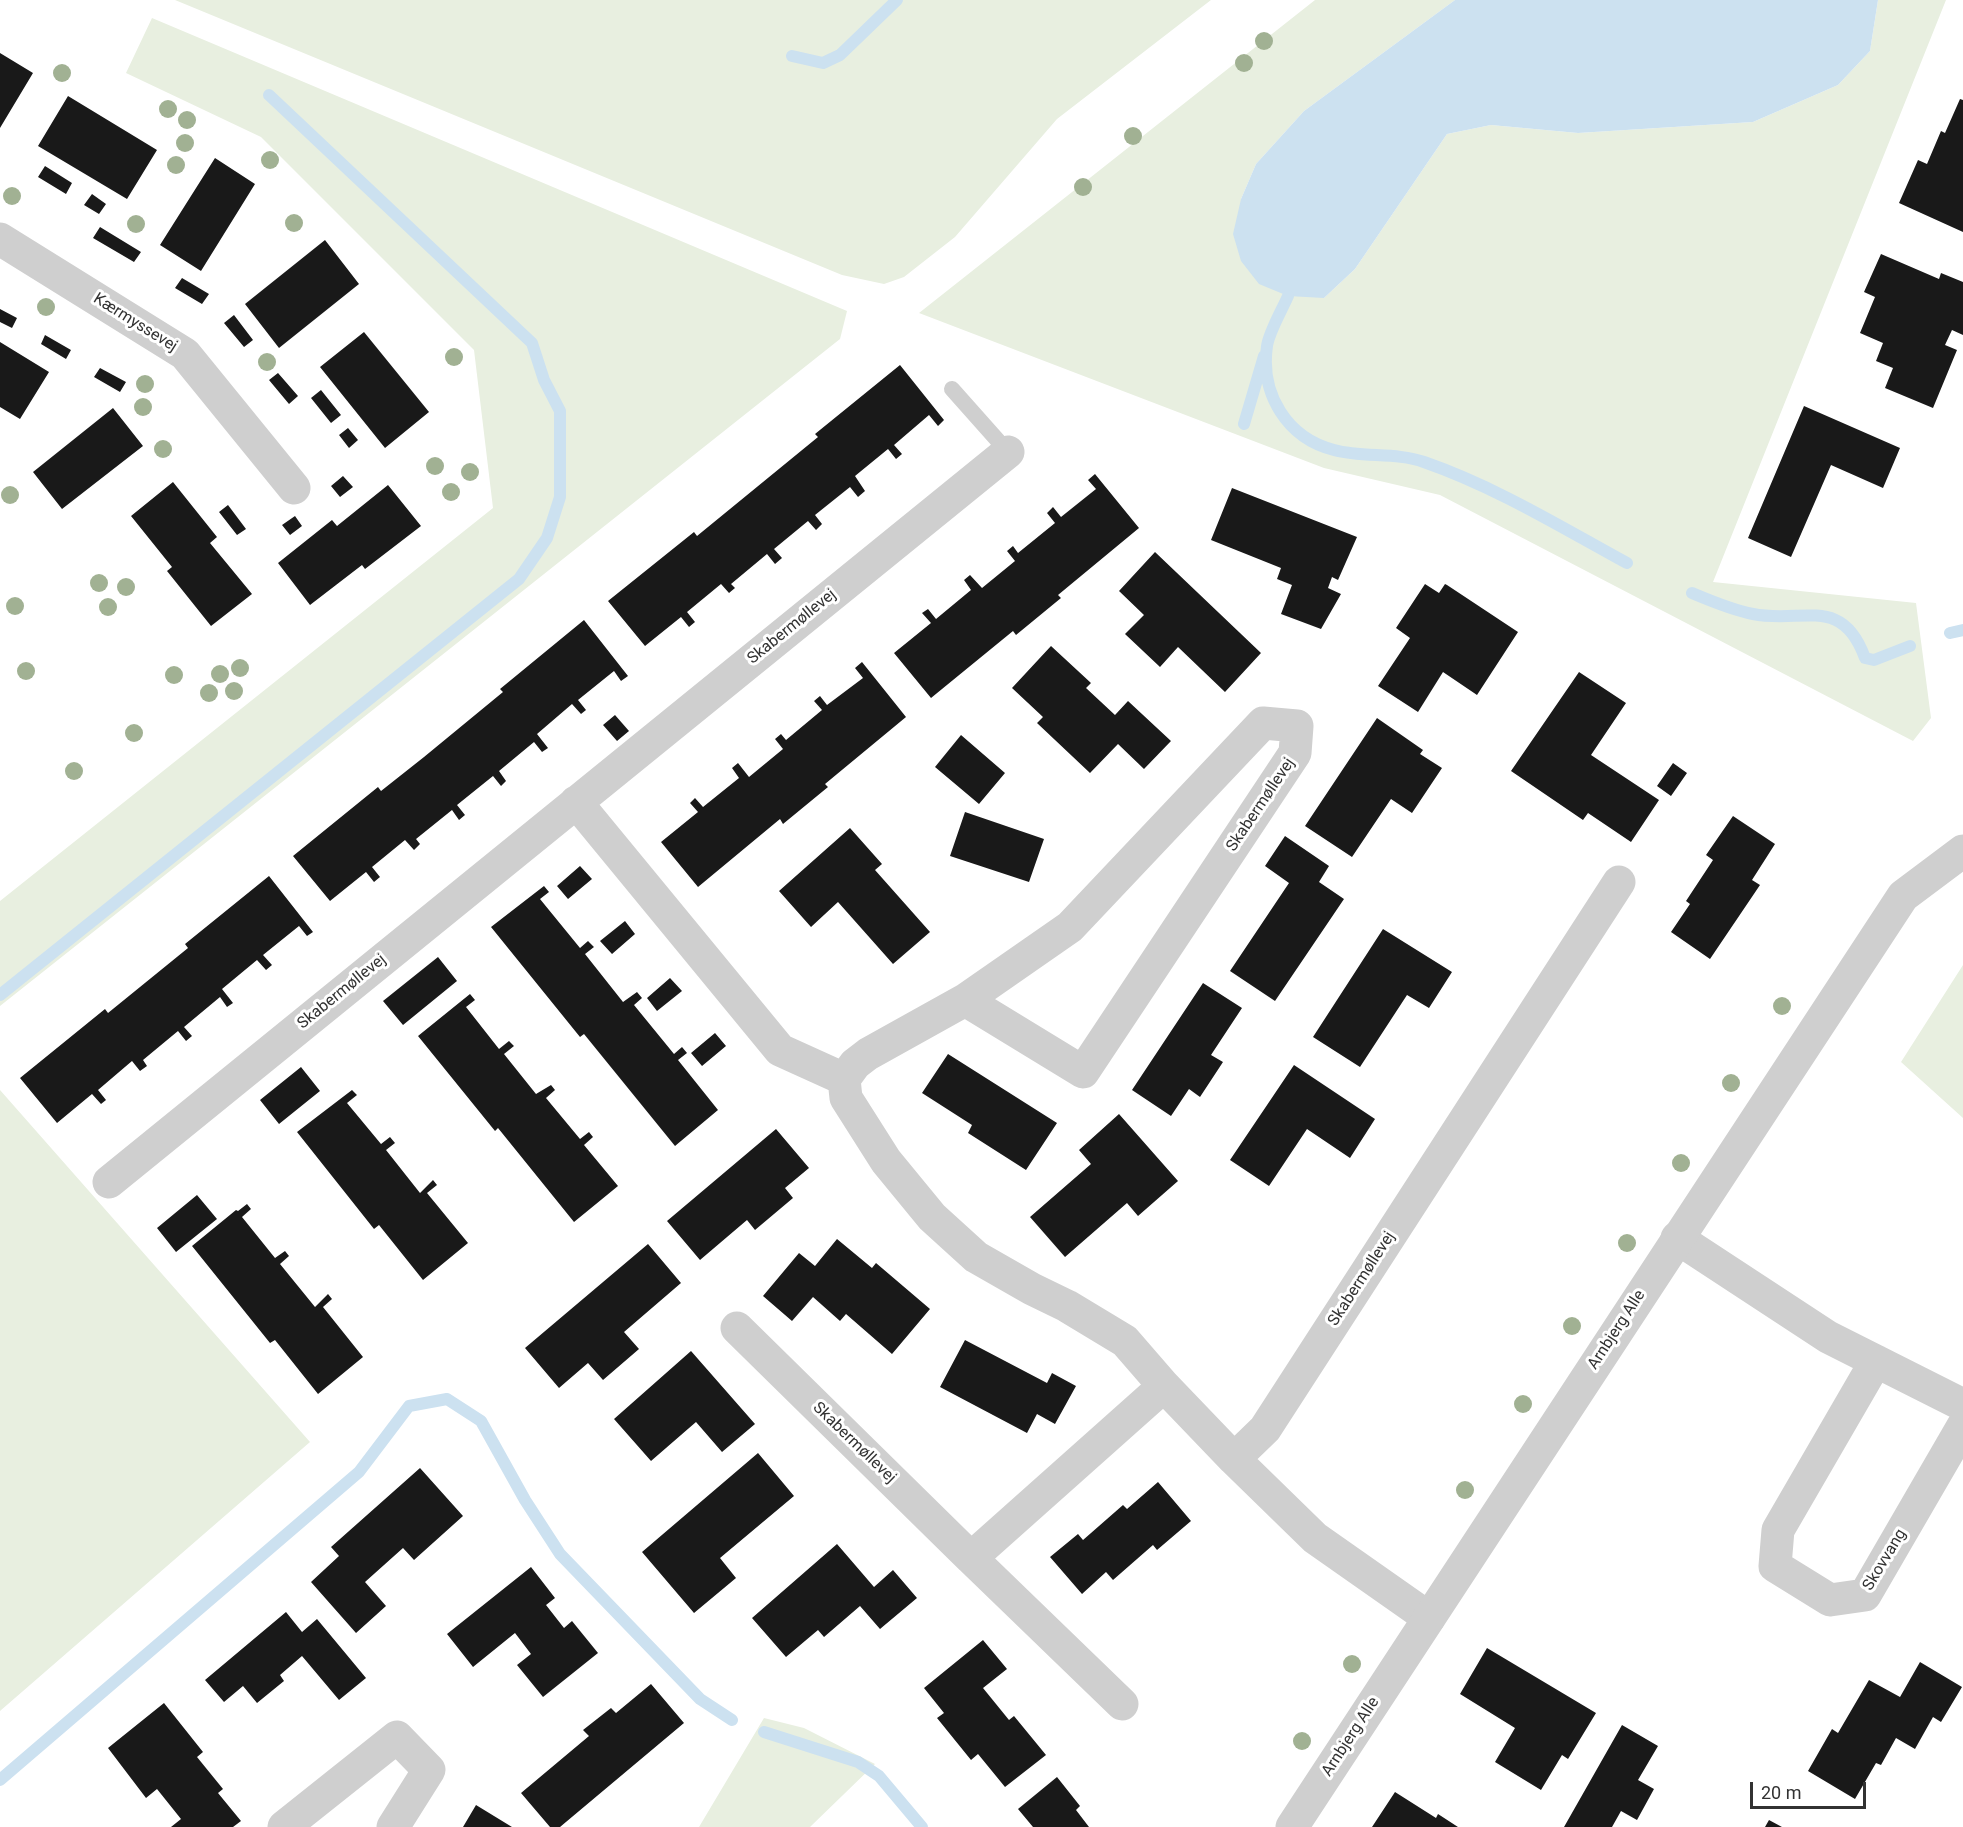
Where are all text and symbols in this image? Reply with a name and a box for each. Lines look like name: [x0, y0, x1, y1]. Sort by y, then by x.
street label: Kærmyssevej: [89, 290, 181, 356]
street label: Skabermøllevej: [744, 585, 840, 669]
street label: Skabermøllevej: [1223, 755, 1299, 855]
street label: Skabermøllevej: [294, 950, 390, 1034]
street label: Skabermøllevej: [1324, 1228, 1400, 1330]
street label: Arnbjerg Alle: [1584, 1287, 1650, 1373]
street label: Skabermøllevej: [808, 1398, 900, 1488]
street label: Skovvang: [1859, 1526, 1911, 1594]
street label: Arnbjerg Alle: [1318, 1694, 1384, 1780]
scale bar: [1753, 1770, 1868, 1808]
text: 20 m: [1761, 1782, 1801, 1803]

